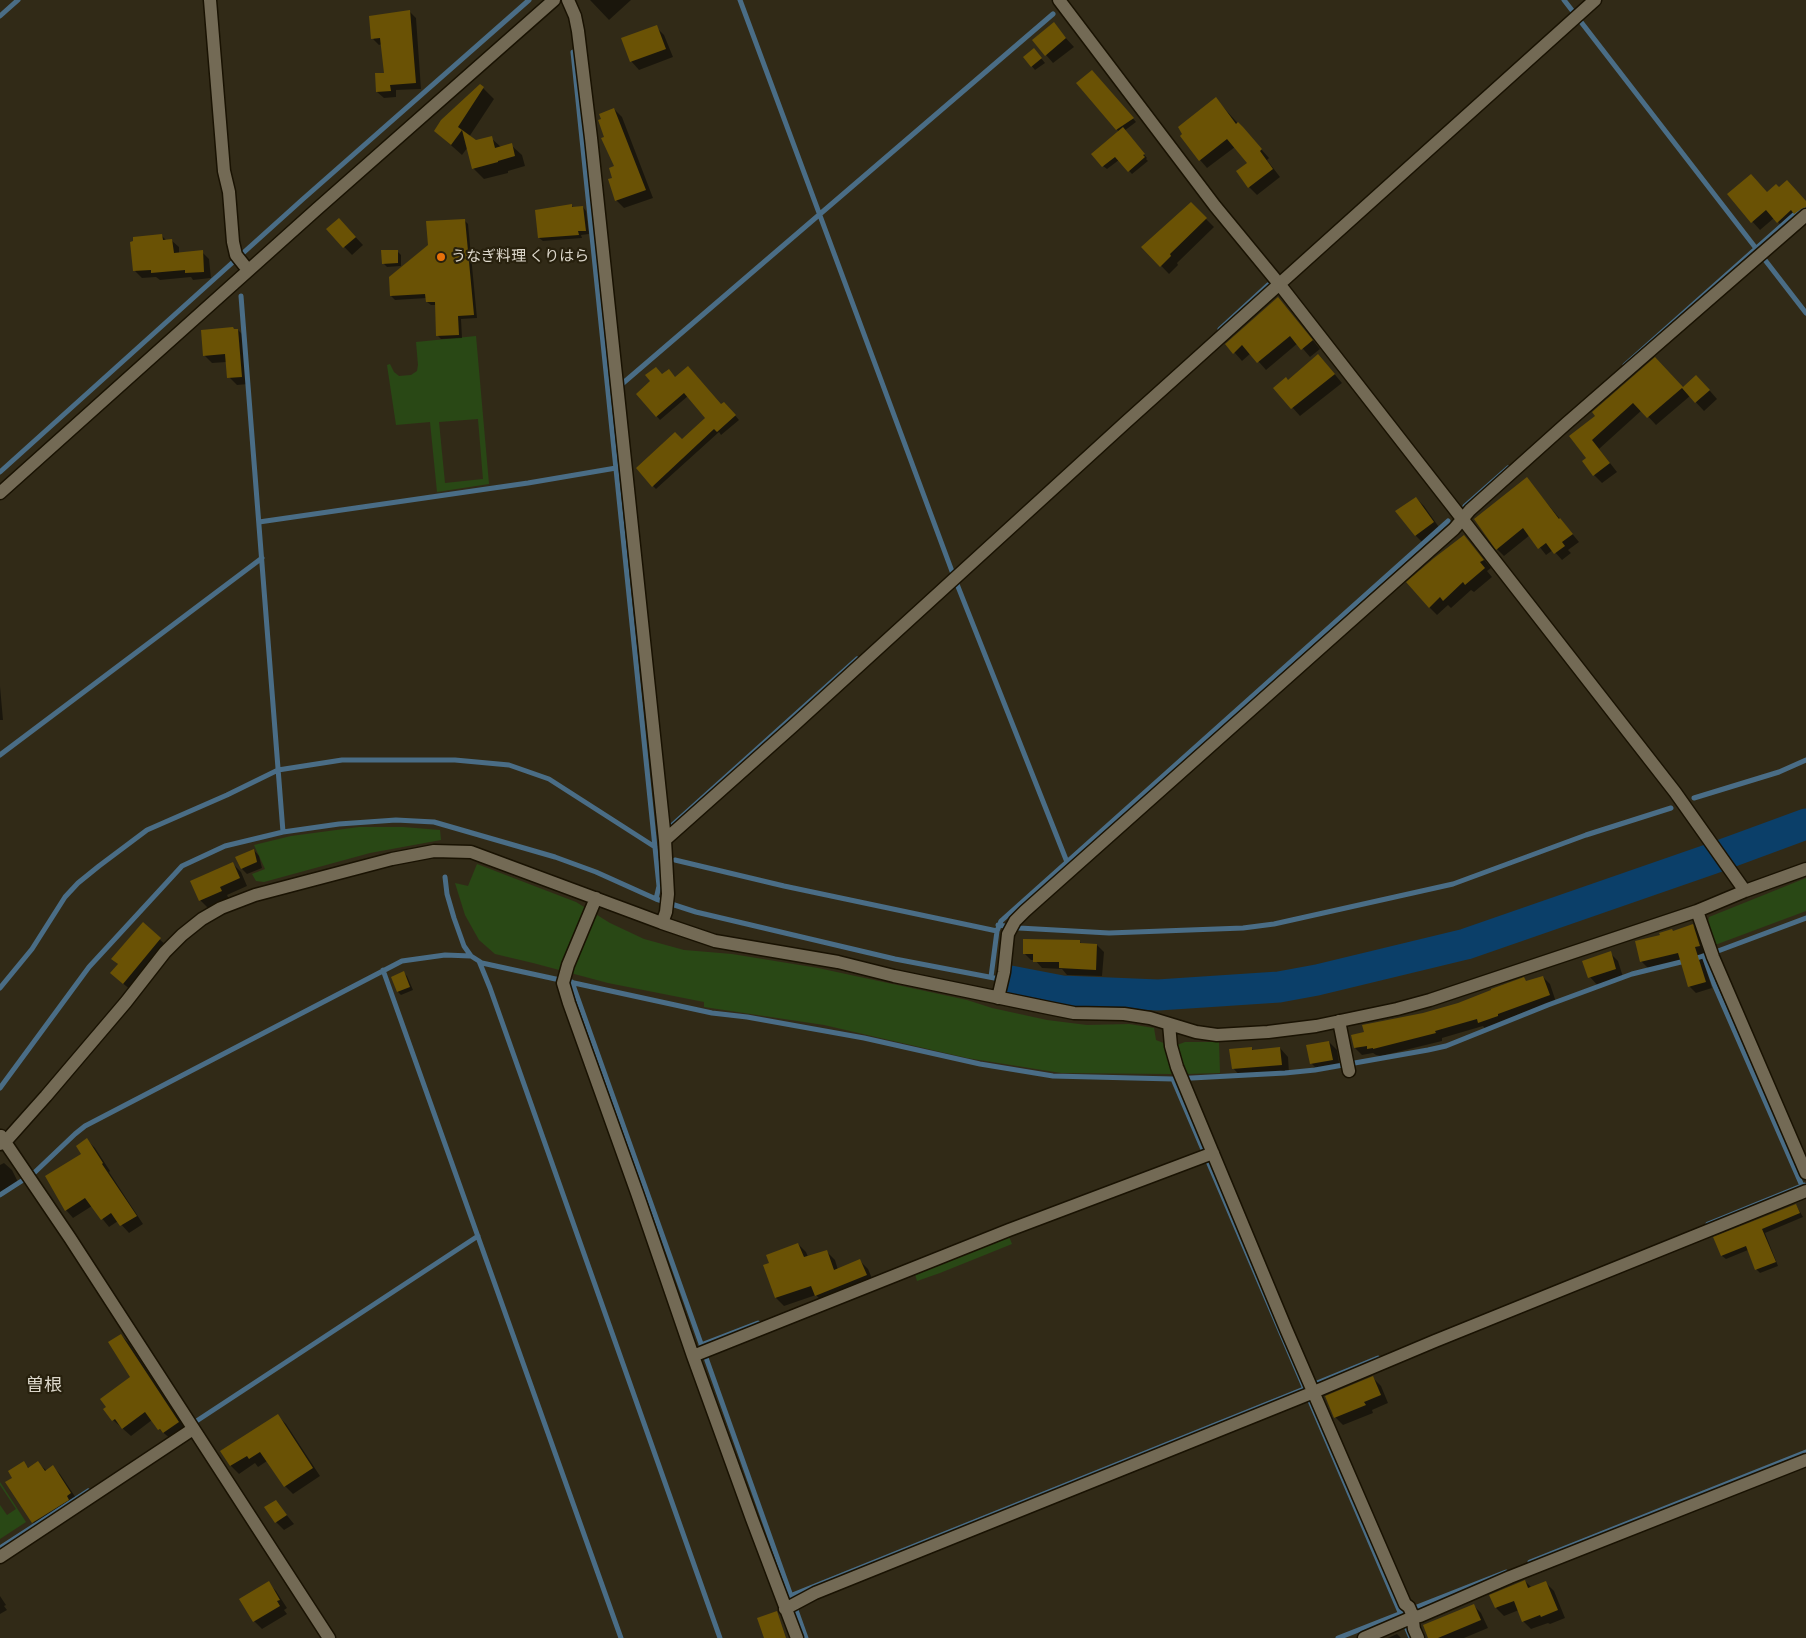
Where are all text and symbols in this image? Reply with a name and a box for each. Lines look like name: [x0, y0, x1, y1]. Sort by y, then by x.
place label: うなぎ料理 くりはら: [451, 248, 589, 266]
marker: うなぎ料理 くりはら: [435, 251, 447, 263]
district label: 曽根: [26, 1376, 62, 1398]

